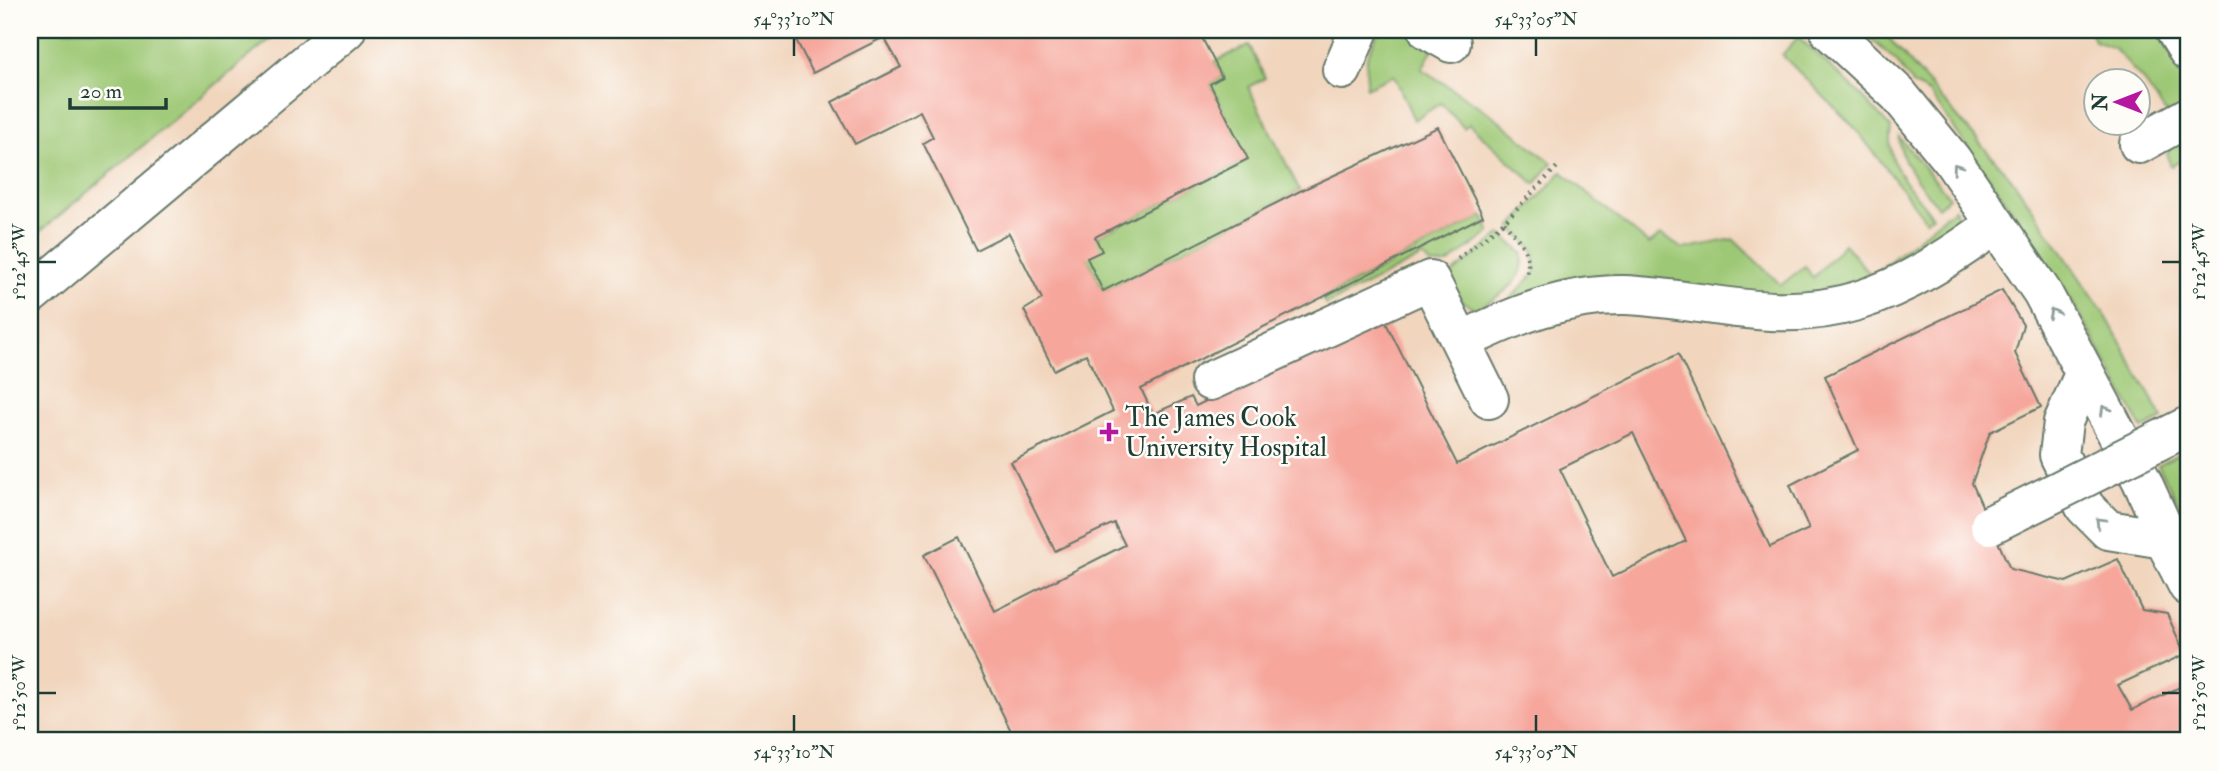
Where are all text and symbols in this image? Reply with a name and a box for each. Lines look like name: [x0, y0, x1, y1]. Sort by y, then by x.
text: 54°33'10"N: [753, 8, 835, 31]
text: 54°33'05"N: [1494, 8, 1578, 31]
scale bar: [70, 66, 166, 110]
north arrow: [2082, 66, 2152, 136]
text: 20 m: [80, 78, 122, 105]
text: N: [2089, 93, 2113, 112]
one-way arrow: [1953, 163, 1965, 176]
text: 1°12'45"W: [8, 223, 31, 300]
text: 1°12'45"W: [2188, 223, 2211, 300]
one-way arrow: [2047, 308, 2061, 320]
place label: The James Cook University Hospital: [1125, 402, 1327, 465]
one-way arrow: [2101, 405, 2114, 418]
marker: The James Cook University Hospital: [1099, 422, 1119, 442]
one-way arrow: [2095, 517, 2108, 530]
text: 1°12'50"W: [8, 654, 31, 731]
text: 1°12'50"W: [2188, 654, 2211, 731]
text: 54°33'10"N: [753, 741, 835, 764]
text: 54°33'05"N: [1494, 741, 1578, 764]

